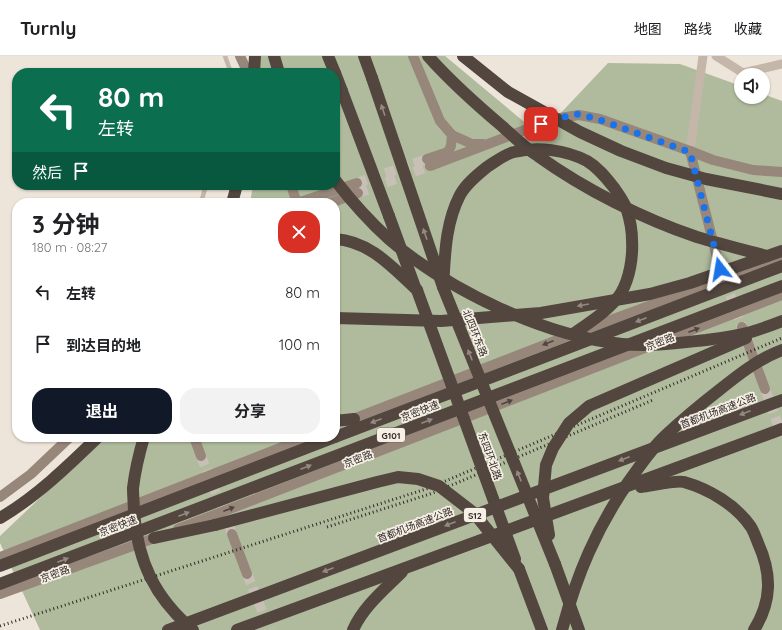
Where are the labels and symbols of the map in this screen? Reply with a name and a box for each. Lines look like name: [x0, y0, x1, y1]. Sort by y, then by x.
one-way arrow: [380, 104, 386, 116]
pin: [524, 107, 558, 141]
one-way arrow: [421, 227, 427, 239]
position arrow: [699, 248, 741, 290]
one-way arrow: [577, 302, 589, 308]
street label: 北四环东路: [460, 307, 490, 359]
one-way arrow: [635, 317, 647, 323]
one-way arrow: [688, 326, 700, 332]
street label: 京密路: [644, 331, 676, 353]
one-way arrow: [542, 341, 554, 347]
one-way arrow: [467, 349, 473, 361]
street label: 首都机场高速公路: [678, 391, 758, 431]
street label: 京密快速: [399, 398, 441, 424]
one-way arrow: [502, 398, 514, 404]
one-way arrow: [739, 411, 751, 417]
one-way arrow: [422, 418, 434, 424]
one-way arrow: [369, 419, 381, 425]
road number: G101: [377, 428, 405, 442]
street label: 东四环北路: [475, 430, 505, 482]
street label: 京密路: [342, 448, 374, 470]
one-way arrow: [617, 457, 629, 463]
one-way arrow: [300, 464, 312, 470]
one-way arrow: [516, 469, 522, 481]
one-way arrow: [224, 505, 236, 511]
street label: 首都机场高速公路: [375, 505, 455, 545]
road number: S12: [464, 508, 486, 522]
one-way arrow: [179, 510, 191, 516]
street label: 京密快速: [97, 513, 139, 539]
one-way arrow: [443, 522, 455, 528]
one-way arrow: [57, 556, 69, 562]
street label: 京密路: [39, 563, 71, 585]
one-way arrow: [321, 568, 333, 574]

